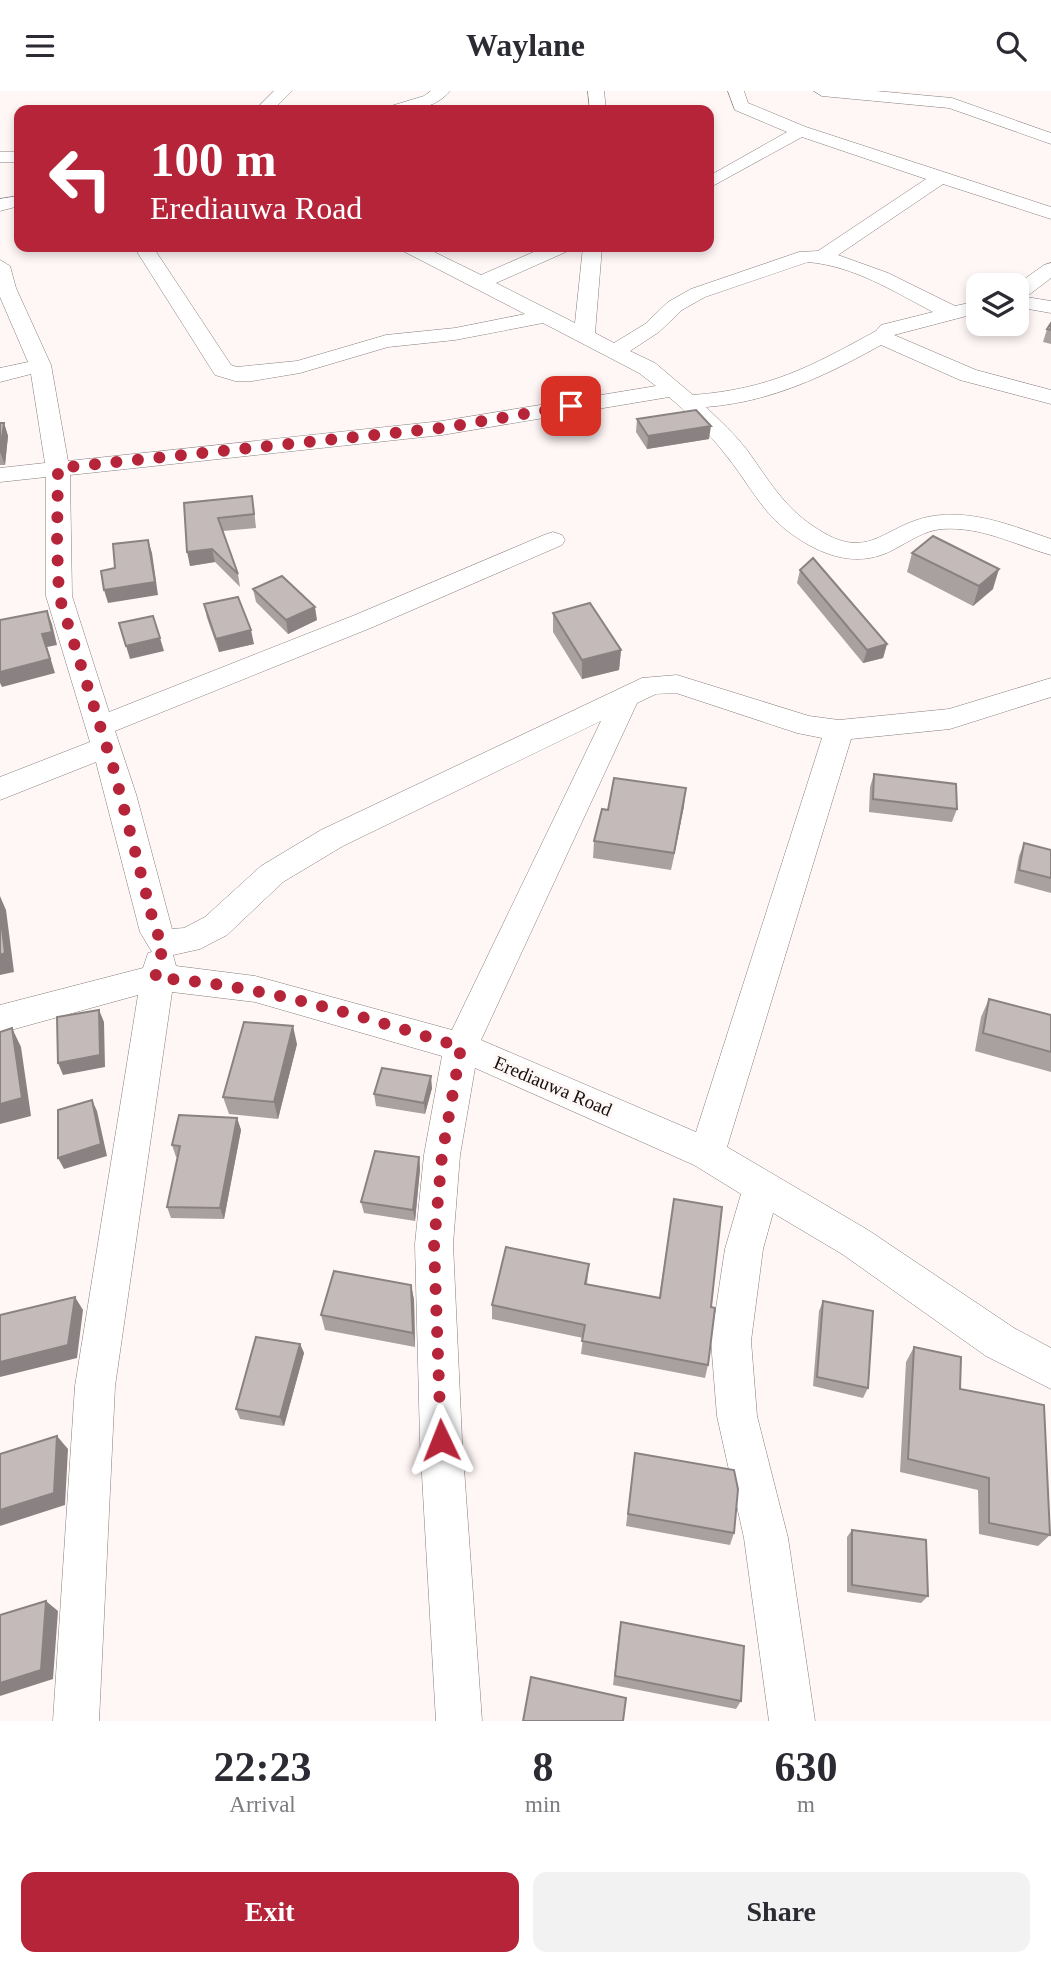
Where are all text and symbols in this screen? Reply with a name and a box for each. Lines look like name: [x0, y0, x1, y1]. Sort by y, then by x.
icon: menu: [21, 27, 59, 65]
text: Waylane: [466, 27, 585, 63]
icon: search: [992, 27, 1030, 65]
text: 100 m: [150, 132, 277, 187]
icon: left: [35, 133, 126, 224]
text: Erediauwa Road: [150, 190, 362, 226]
map controls: [966, 273, 1029, 336]
button: layers: [966, 273, 1029, 336]
pin: [541, 376, 601, 436]
icon: arrive: [552, 387, 590, 425]
street label: Erediauwa Road: [491, 1052, 616, 1120]
position arrow: [404, 1403, 478, 1477]
text: 22:23: [214, 1744, 312, 1790]
text: 8: [532, 1744, 553, 1790]
text: 630: [774, 1744, 837, 1790]
text: Arrival: [229, 1792, 296, 1817]
text: min: [525, 1792, 561, 1817]
text: m: [797, 1792, 815, 1817]
button: Exit: [21, 1872, 519, 1952]
button: Share: [533, 1872, 1030, 1952]

